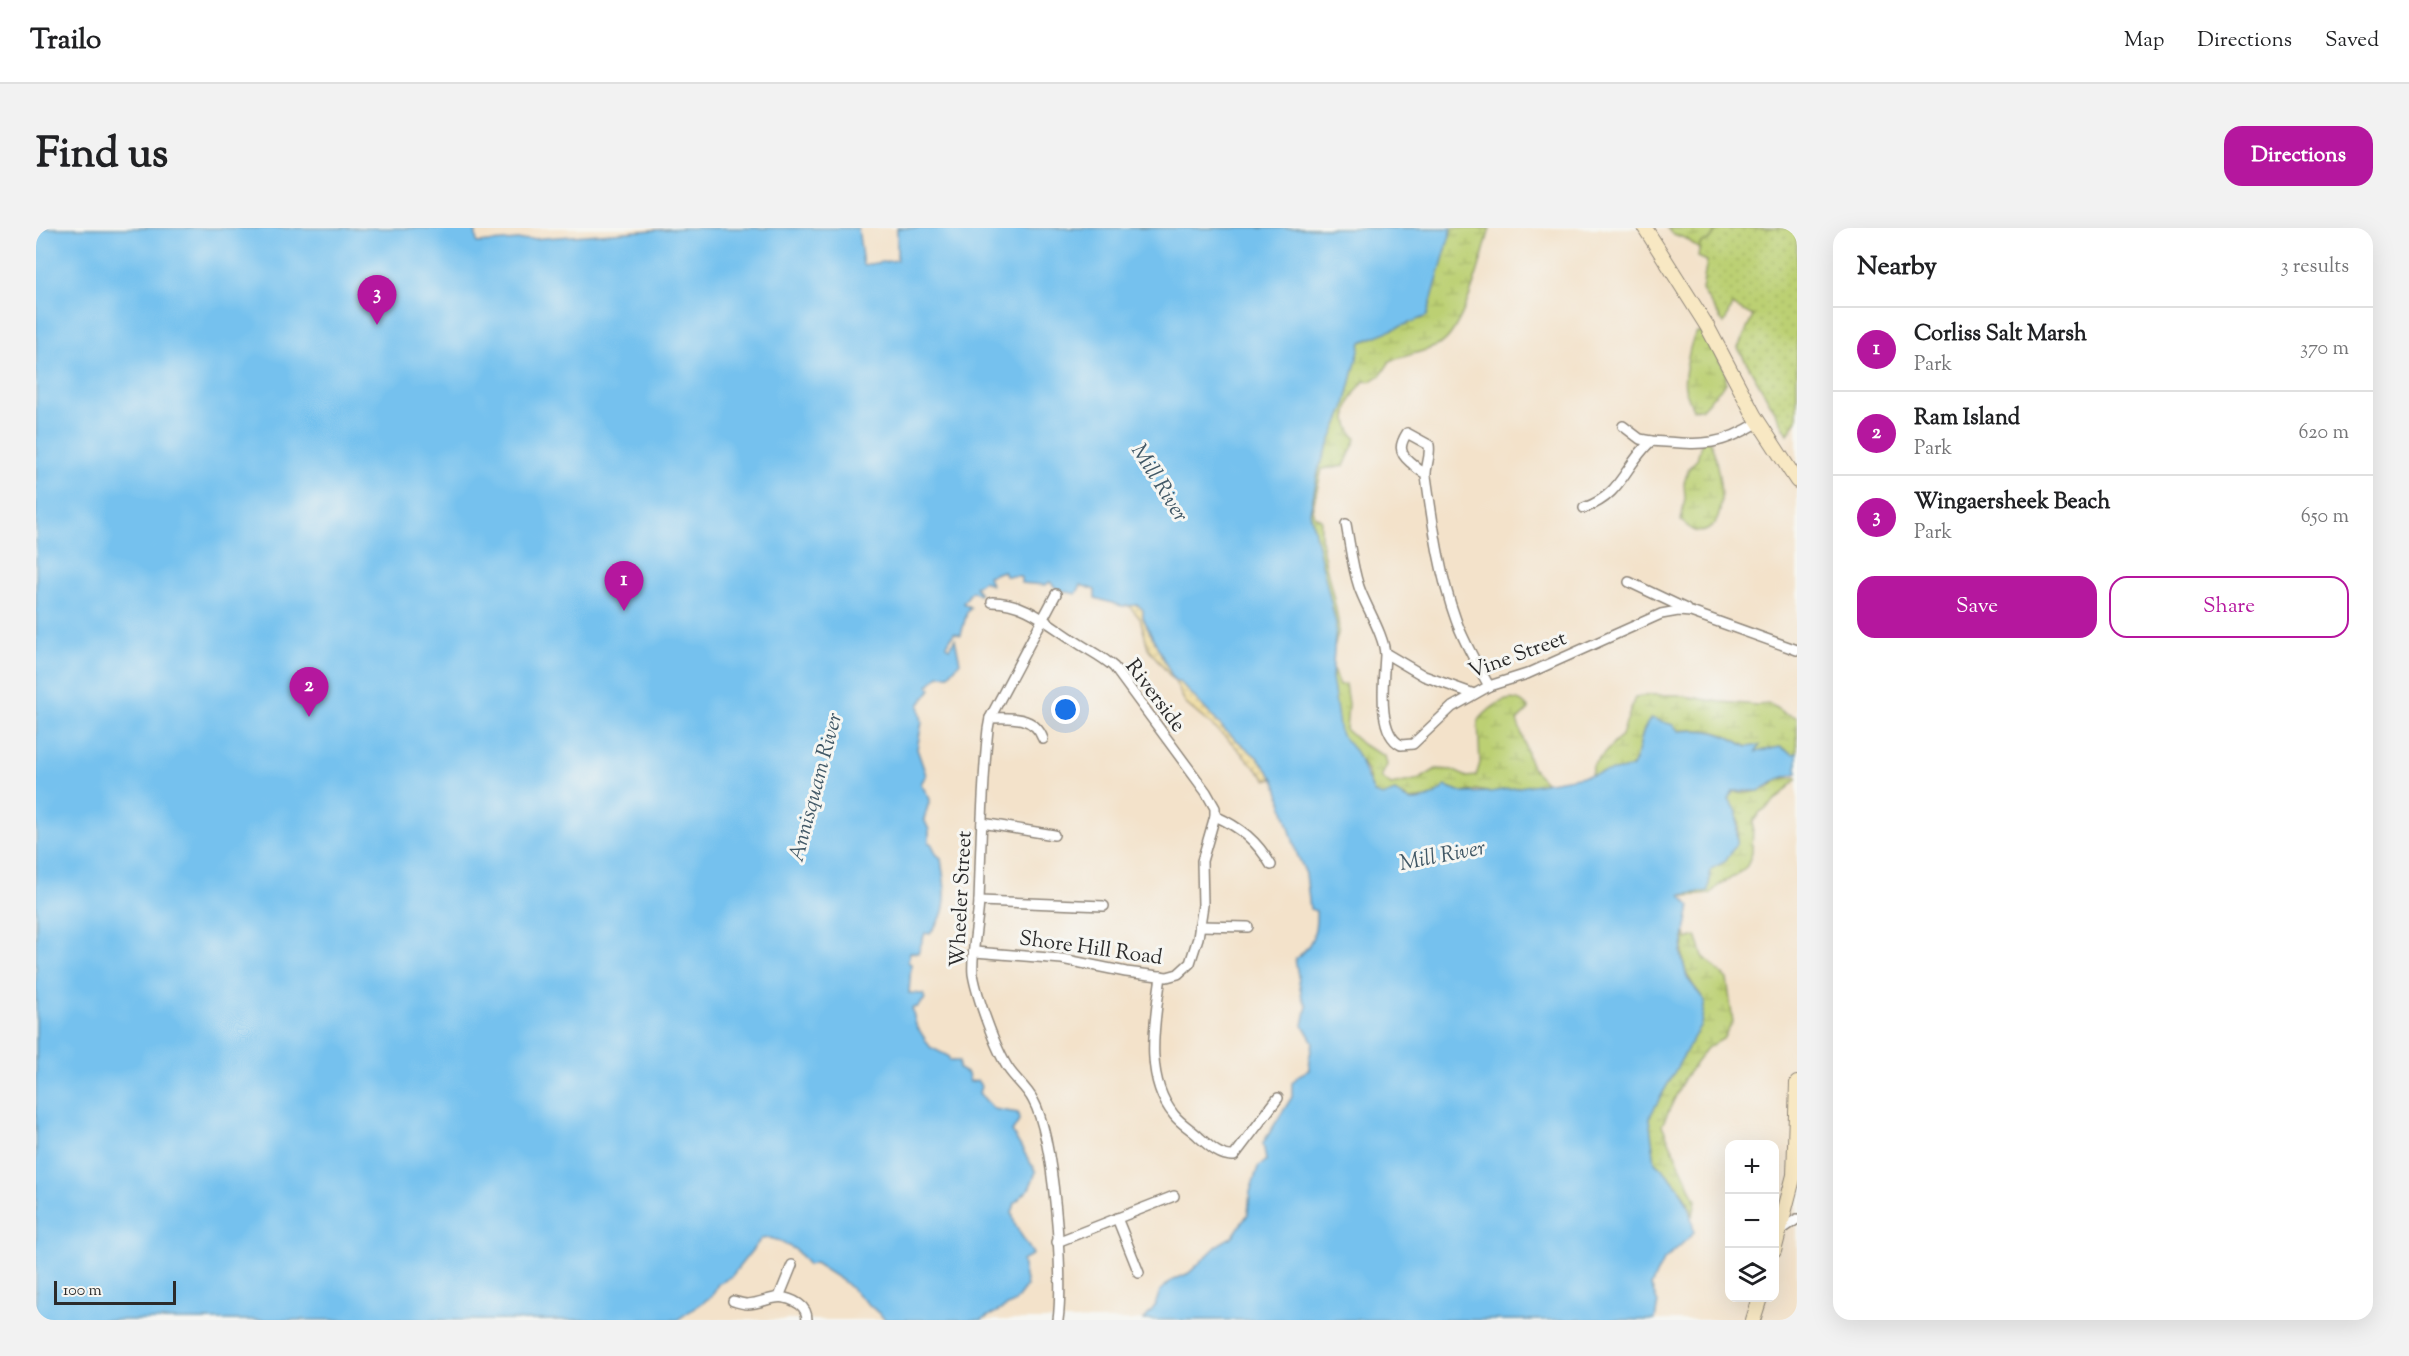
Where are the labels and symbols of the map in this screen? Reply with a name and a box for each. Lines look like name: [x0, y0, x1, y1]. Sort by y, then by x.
pin: 3: [358, 276, 396, 325]
water label: Mill River: [1122, 438, 1195, 529]
pin: 1: [604, 562, 644, 611]
street label: Vine Street: [1464, 624, 1571, 687]
street label: Riverside: [1117, 653, 1192, 739]
pin: 2: [290, 668, 328, 717]
your location: [1051, 695, 1080, 724]
water label: Annisquam River: [782, 709, 852, 866]
street label: Wheeler Street: [943, 830, 981, 968]
water label: Mill River: [1397, 833, 1489, 881]
street label: Shore Hill Road: [1017, 924, 1164, 974]
scale bar: [54, 1278, 176, 1306]

